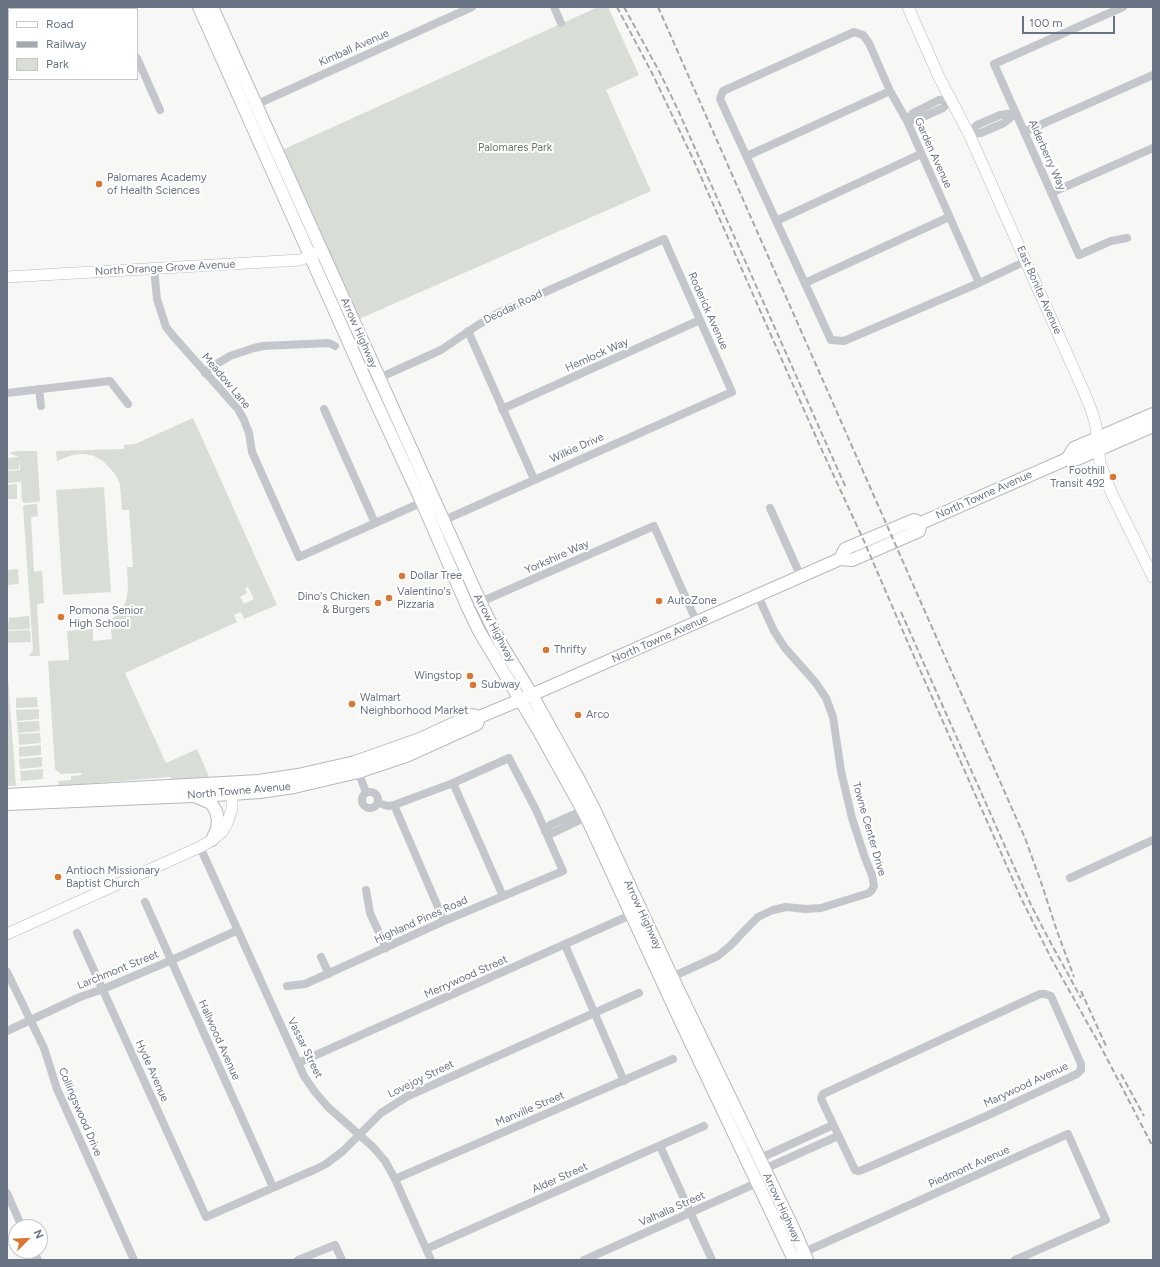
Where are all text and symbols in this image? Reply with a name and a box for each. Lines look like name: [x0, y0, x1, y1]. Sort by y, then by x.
legend: [8, 8, 138, 80]
scale bar: [1024, 8, 1117, 34]
text: 100 m: [1029, 16, 1063, 30]
text: Road: [46, 17, 74, 31]
street label: Kimball Avenue: [317, 27, 391, 69]
text: Railway: [46, 37, 87, 51]
text: Park: [46, 57, 69, 71]
street label: Garden Avenue: [911, 116, 955, 190]
street label: Alderberry Way: [1026, 118, 1068, 192]
park label: Palomares Park: [478, 141, 552, 155]
place label: Palomares Academy of Health Sciences: [107, 171, 207, 197]
marker: Palomares Academy of Health Sciences: [94, 179, 104, 189]
street label: East Bonita Avenue: [1014, 244, 1064, 336]
street label: North Orange Grove Avenue: [94, 258, 236, 278]
street label: Roderick Avenue: [685, 270, 731, 352]
street label: Deodar Road: [481, 287, 545, 327]
street label: Arrow Highway: [338, 296, 380, 370]
street label: Hemlock Way: [563, 335, 631, 375]
street label: Meadow Lane: [199, 351, 253, 411]
street label: Wilkie Drive: [548, 430, 606, 466]
place label: Foothill Transit 492: [1050, 464, 1105, 490]
street label: North Towne Avenue: [934, 468, 1034, 522]
marker: Foothill Transit 492: [1108, 472, 1118, 482]
street label: Yorkshire Way: [523, 537, 591, 577]
place label: Dollar Tree: [410, 569, 462, 583]
marker: Dollar Tree: [397, 571, 407, 581]
place label: Valentino's Pizzaria: [397, 585, 451, 611]
place label: Dino's Chicken & Burgers: [297, 590, 370, 616]
street label: Arrow Highway: [470, 592, 518, 664]
marker: Valentino's Pizzaria: [384, 593, 394, 603]
place label: AutoZone: [667, 594, 717, 608]
marker: AutoZone: [654, 596, 664, 606]
marker: Dino's Chicken & Burgers: [373, 598, 383, 608]
place label: Pomona Senior High School: [69, 604, 143, 630]
marker: Pomona Senior High School: [56, 612, 66, 622]
street label: North Towne Avenue: [610, 612, 710, 666]
place label: Thrifty: [554, 643, 586, 657]
marker: Thrifty: [541, 645, 551, 655]
place label: Wingstop: [414, 669, 462, 683]
marker: Wingstop: [465, 671, 475, 681]
place label: Subway: [481, 678, 520, 692]
marker: Subway: [468, 680, 478, 690]
place label: Walmart Neighborhood Market: [360, 691, 468, 717]
marker: Walmart Neighborhood Market: [347, 699, 357, 709]
place label: Arco: [586, 708, 609, 722]
marker: Arco: [573, 710, 583, 720]
street label: North Towne Avenue: [187, 780, 291, 802]
street label: Towne Center Drive: [849, 780, 889, 878]
place label: Antioch Missionary Baptist Church: [66, 864, 160, 890]
marker: Antioch Missionary Baptist Church: [53, 872, 63, 882]
street label: Arrow Highway: [621, 878, 665, 952]
street label: Highland Pines Road: [372, 893, 470, 947]
street label: Larchmont Street: [75, 948, 161, 992]
street label: Merrywood Street: [422, 953, 510, 1001]
street label: Hallwood Avenue: [195, 998, 243, 1082]
street label: Vassar Street: [285, 1015, 325, 1081]
street label: Hyde Avenue: [132, 1038, 172, 1104]
street label: Lovejoy Street: [386, 1057, 456, 1101]
street label: Marywood Avenue: [982, 1060, 1070, 1110]
street label: Collingswood Drive: [55, 1066, 105, 1158]
street label: Manville Street: [494, 1089, 566, 1129]
street label: Piedmont Avenue: [926, 1143, 1012, 1191]
street label: Alder Street: [530, 1160, 590, 1196]
street label: Arrow Highway: [760, 1171, 804, 1245]
street label: Valhalla Street: [637, 1189, 707, 1229]
north arrow: [8, 1219, 48, 1259]
text: N: [31, 1228, 46, 1241]

